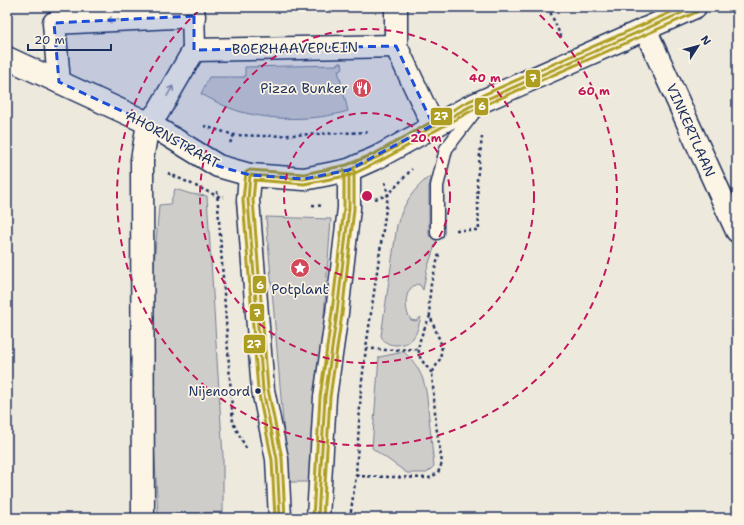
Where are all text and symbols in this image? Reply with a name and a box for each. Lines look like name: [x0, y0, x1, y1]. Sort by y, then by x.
one-way arrow: [107, 16, 120, 24]
scale bar: [28, 26, 111, 52]
north arrow: [678, 26, 718, 66]
text: 20 m: [34, 32, 65, 48]
text: N: [697, 32, 714, 49]
street label: BOERHAAVEPLEIN: [232, 38, 358, 58]
line badge: 7: [525, 69, 541, 88]
text: 40 m: [469, 70, 501, 86]
text: 7: [529, 71, 537, 86]
restaurant icon: Pizza Bunker: [351, 77, 373, 99]
place label: Pizza Bunker: [260, 79, 348, 97]
street label: VINKERTLAAN: [662, 80, 720, 180]
text: 60 m: [578, 83, 610, 99]
one-way arrow: [167, 85, 175, 97]
line badge: 6: [474, 97, 489, 116]
text: 6: [478, 99, 486, 114]
street label: AHORNSTRAAT: [123, 106, 223, 172]
line badge: 27: [430, 107, 453, 126]
text: 27: [434, 109, 449, 124]
text: 20 m: [410, 130, 442, 146]
centre of rings: [360, 189, 374, 203]
place icon: Potplant: [289, 257, 311, 279]
line badge: 6: [252, 275, 267, 294]
text: 6: [256, 278, 264, 293]
place label: Potplant: [271, 280, 329, 298]
line badge: 7: [249, 303, 265, 322]
text: 7: [253, 306, 261, 321]
line badge: 27: [243, 334, 266, 354]
text: 27: [247, 337, 262, 352]
place label: Nijenoord: [188, 383, 250, 400]
marker: Nijenoord: [253, 386, 263, 396]

